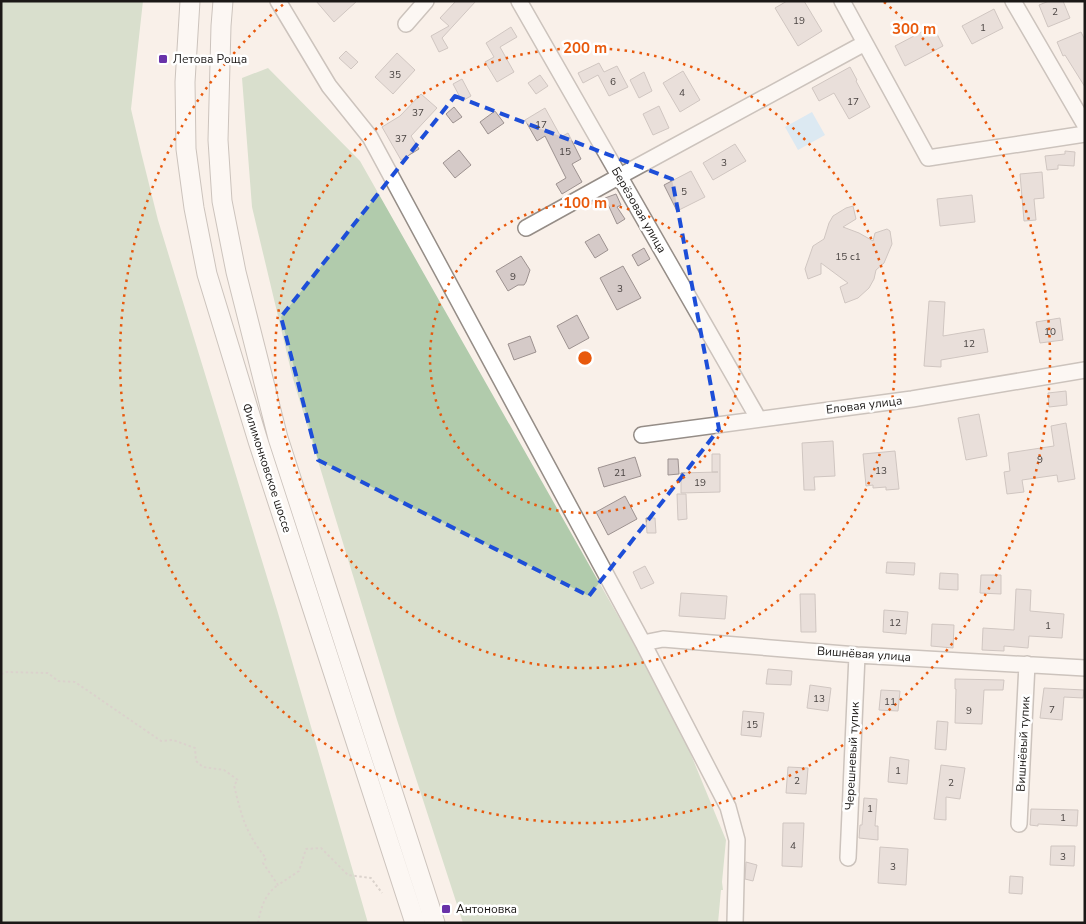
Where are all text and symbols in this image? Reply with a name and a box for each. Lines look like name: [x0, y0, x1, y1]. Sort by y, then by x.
house number: 2: [1052, 5, 1058, 19]
house number: 19: [793, 14, 805, 28]
text: 300 m: [892, 19, 936, 39]
house number: 1: [980, 21, 986, 35]
text: 200 m: [563, 38, 607, 58]
place label: Летова Роща: [173, 51, 247, 67]
marker: Летова Роща: [157, 53, 169, 65]
house number: 35: [389, 68, 401, 82]
house number: 6: [610, 75, 616, 89]
house number: 4: [679, 86, 685, 100]
house number: 17: [847, 95, 859, 109]
house number: 37: [412, 106, 424, 120]
house number: 17: [535, 118, 547, 132]
house number: 37: [395, 132, 407, 146]
house number: 15: [559, 145, 571, 159]
house number: 3: [721, 156, 727, 170]
street label: Берёзовая улица: [608, 164, 670, 256]
house number: 5: [681, 185, 687, 199]
text: 100 m: [563, 193, 607, 213]
house number: 15 с1: [835, 250, 861, 264]
house number: 9: [510, 270, 516, 284]
house number: 3: [617, 282, 623, 296]
house number: 10: [1044, 325, 1056, 339]
house number: 12: [963, 337, 975, 351]
centre of rings: [576, 349, 594, 367]
street label: Еловая улица: [825, 392, 903, 418]
street label: Филимонковское шоссе: [239, 401, 295, 535]
house number: 9: [1037, 453, 1043, 467]
house number: 13: [875, 464, 887, 478]
house number: 21: [614, 466, 626, 480]
house number: 19: [694, 476, 706, 490]
house number: 12: [889, 616, 901, 630]
house number: 1: [1045, 619, 1051, 633]
street label: Вишнёвая улица: [816, 643, 912, 665]
house number: 13: [813, 692, 825, 706]
house number: 11: [884, 695, 896, 709]
street label: Вишнёвый тупик: [1013, 695, 1034, 792]
street label: Черешневый тупик: [841, 701, 863, 811]
house number: 7: [1049, 703, 1055, 717]
house number: 9: [966, 704, 972, 718]
house number: 15: [746, 718, 758, 732]
house number: 1: [895, 764, 901, 778]
house number: 2: [794, 774, 800, 788]
house number: 2: [948, 776, 954, 790]
house number: 1: [867, 802, 873, 816]
house number: 1: [1060, 811, 1066, 825]
house number: 4: [790, 839, 796, 853]
house number: 3: [1060, 850, 1066, 864]
house number: 3: [890, 860, 896, 874]
place label: Антоновка: [456, 901, 517, 917]
marker: Антоновка: [440, 903, 452, 915]

